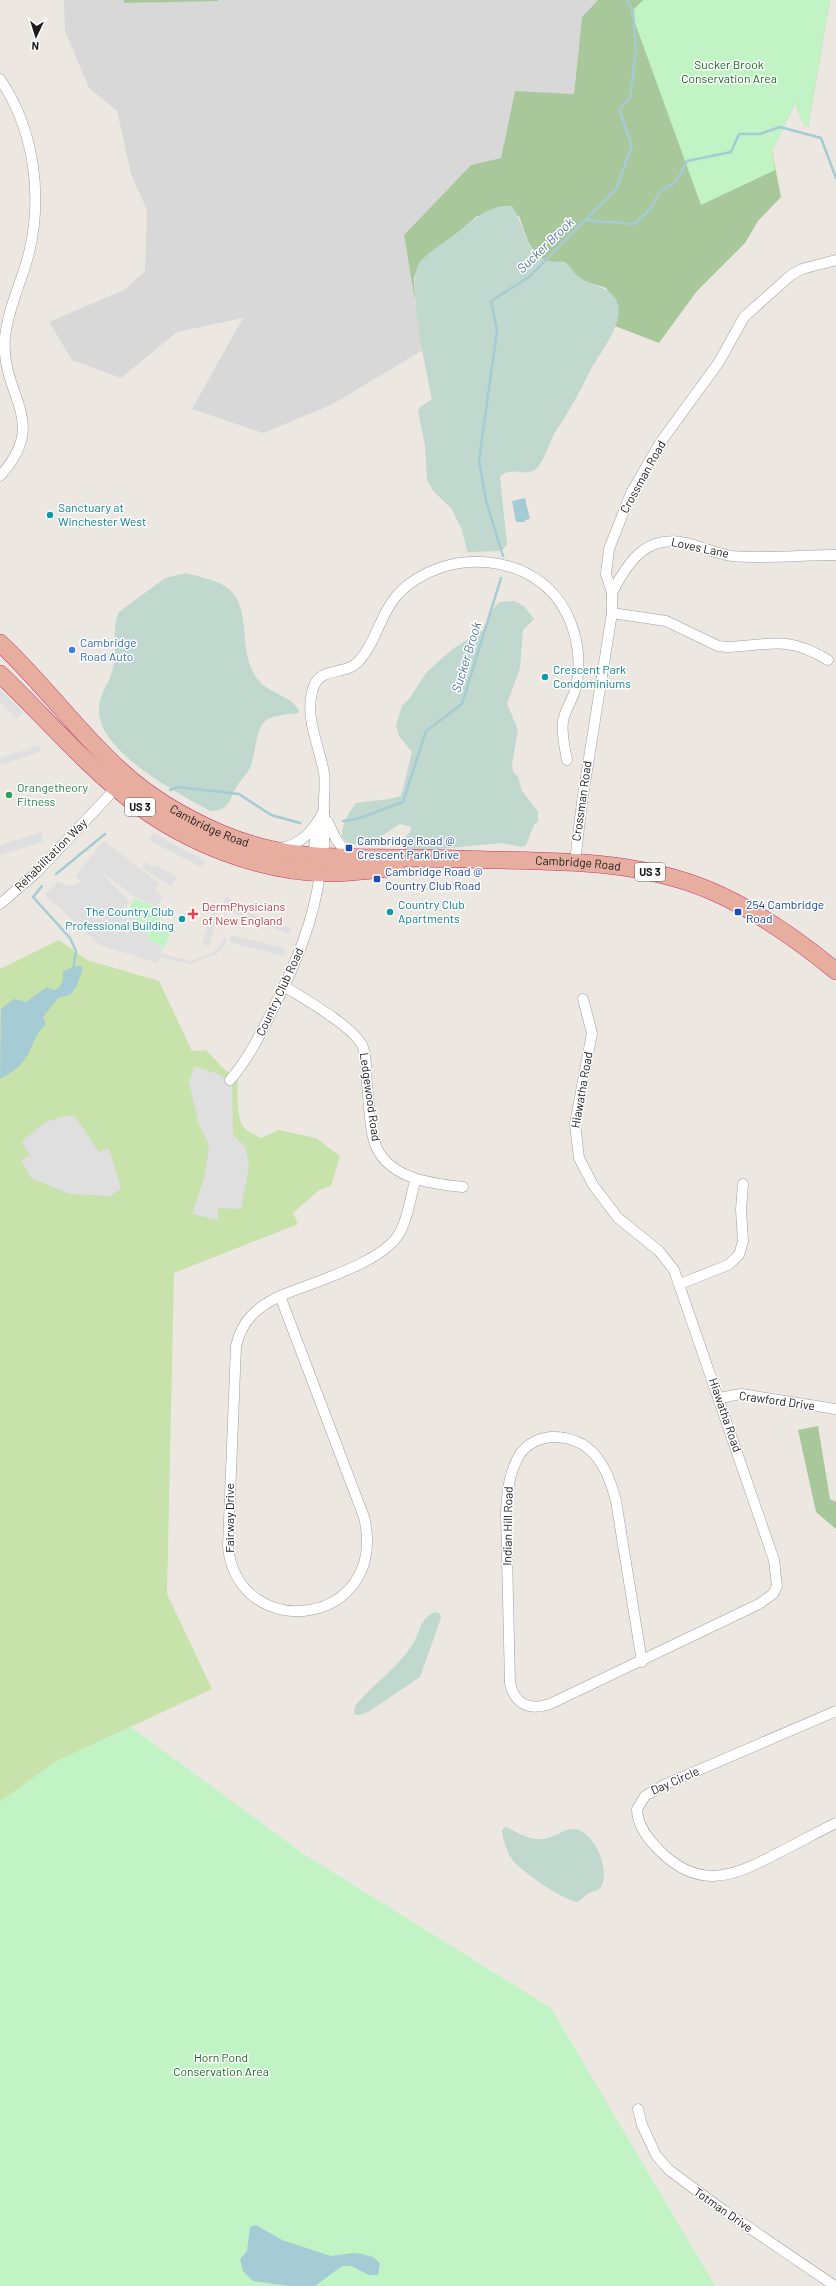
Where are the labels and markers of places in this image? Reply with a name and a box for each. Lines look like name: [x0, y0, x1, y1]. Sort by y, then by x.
place label: Sanctuary at Winchester West: [58, 500, 146, 528]
marker: Sanctuary at Winchester West: [45, 510, 55, 520]
place label: Cambridge Road Auto: [80, 635, 137, 663]
marker: Cambridge Road Auto: [67, 645, 77, 655]
place label: Crescent Park Condominiums: [553, 662, 631, 690]
marker: Crescent Park Condominiums: [540, 672, 550, 682]
place label: Orangetheory Fitness: [17, 780, 89, 808]
marker: Orangetheory Fitness: [4, 790, 14, 800]
place label: Cambridge Road @ Crescent Park Drive: [357, 833, 459, 861]
marker: Cambridge Road @ Crescent Park Drive: [344, 843, 354, 853]
place label: Cambridge Road @ Country Club Road: [385, 864, 483, 892]
marker: Cambridge Road @ Country Club Road: [372, 874, 382, 884]
place label: Country Club Apartments: [398, 897, 465, 925]
place label: 254 Cambridge Road: [746, 897, 824, 925]
place label: DermPhysicians of New England: [202, 899, 285, 927]
place label: The Country Club Professional Building: [65, 904, 174, 932]
marker: Country Club Apartments: [385, 907, 395, 917]
marker: 254 Cambridge Road: [733, 907, 743, 917]
marker: DermPhysicians of New England: [187, 908, 199, 920]
marker: The Country Club Professional Building: [177, 914, 187, 924]

